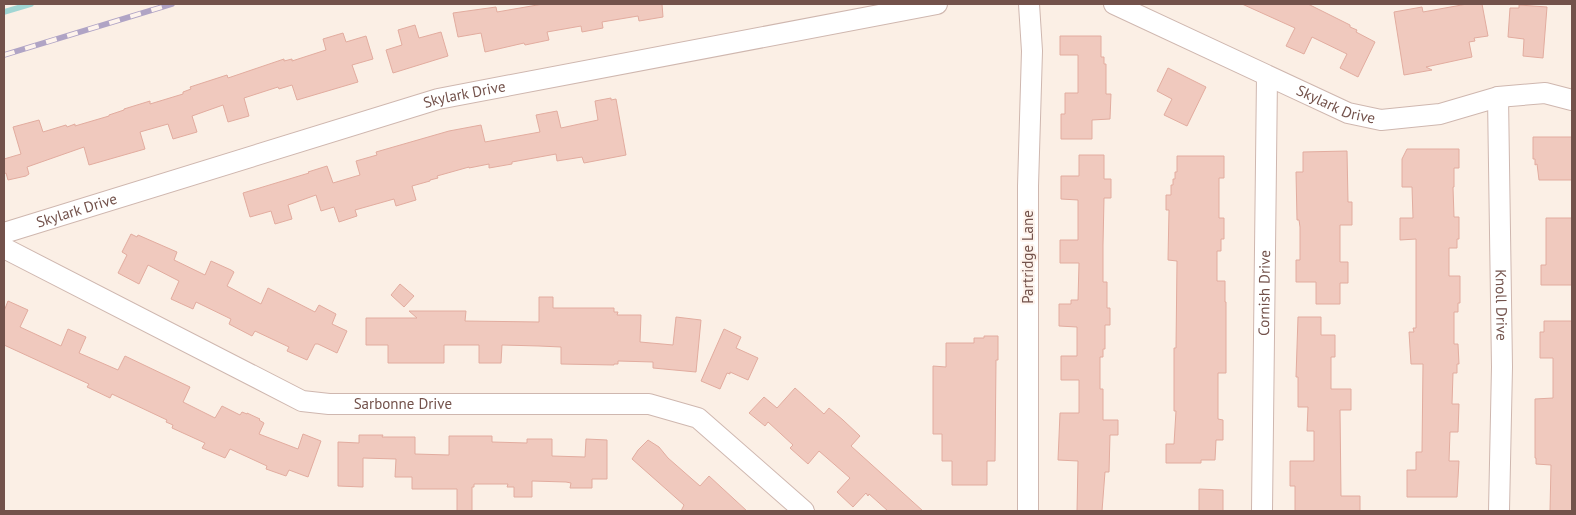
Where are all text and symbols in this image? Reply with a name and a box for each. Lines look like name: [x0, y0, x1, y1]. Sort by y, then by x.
street label: Skylark Drive: [421, 76, 507, 112]
street label: Skylark Drive: [1294, 80, 1377, 128]
street label: Skylark Drive: [34, 189, 119, 231]
street label: Partridge Lane: [1018, 210, 1037, 304]
street label: Cornish Drive: [1254, 250, 1274, 336]
street label: Knoll Drive: [1492, 269, 1512, 341]
street label: Sarbonne Drive: [354, 394, 452, 413]

